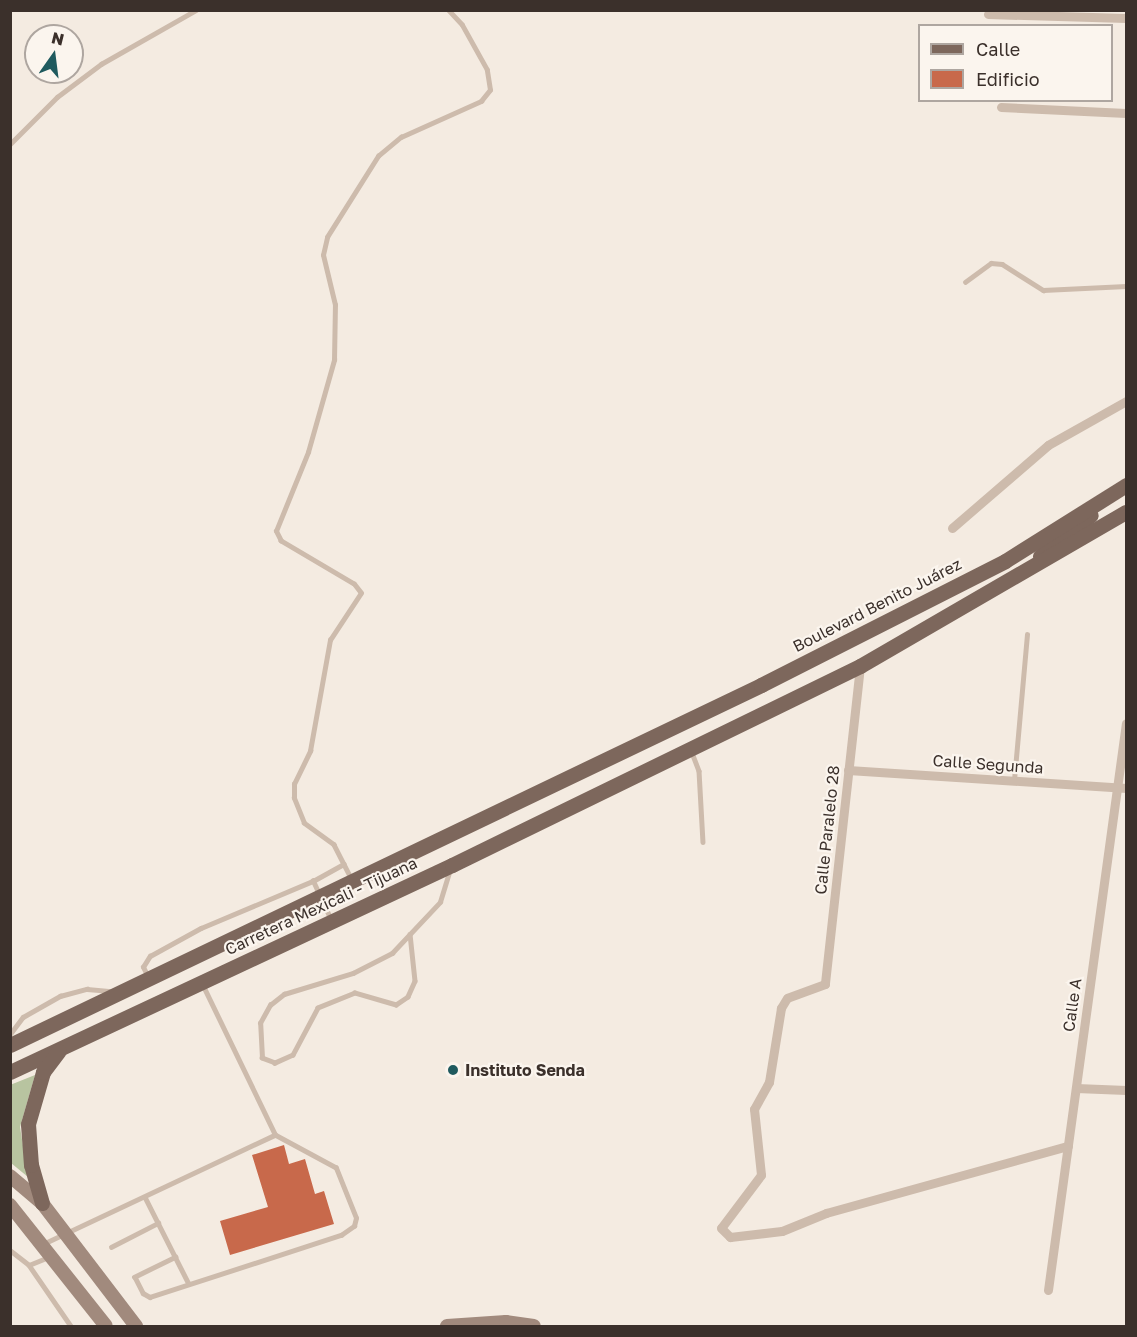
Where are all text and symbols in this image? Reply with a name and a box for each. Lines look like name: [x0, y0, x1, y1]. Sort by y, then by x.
north arrow: [24, 24, 84, 84]
legend: [918, 24, 1113, 102]
text: N: [50, 27, 66, 50]
text: Calle: [976, 38, 1020, 60]
text: Edificio: [976, 68, 1040, 90]
street label: Boulevard Benito Juárez: [790, 554, 964, 656]
street label: Calle Segunda: [932, 751, 1044, 777]
street label: Calle Paralelo 28: [811, 765, 843, 895]
street label: Carretera Mexicali - Tijuana: [222, 853, 420, 959]
street label: Calle A: [1059, 977, 1085, 1033]
place label: Instituto Senda: [465, 1060, 585, 1080]
marker: Instituto Senda: [446, 1063, 460, 1077]

